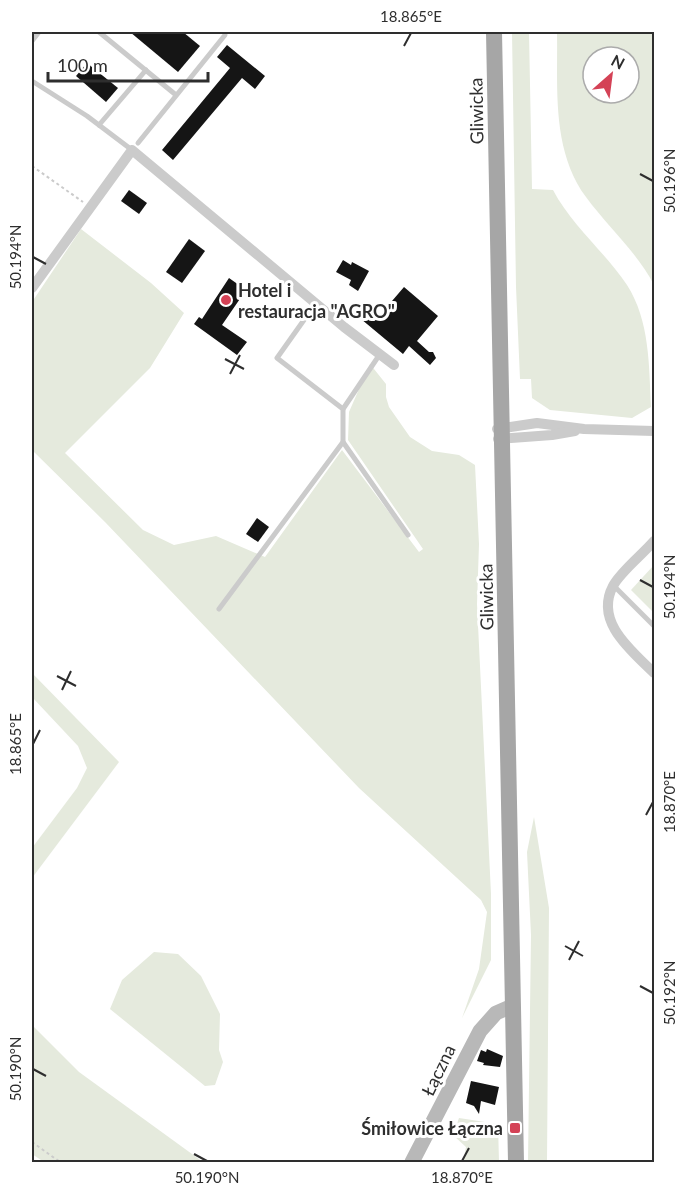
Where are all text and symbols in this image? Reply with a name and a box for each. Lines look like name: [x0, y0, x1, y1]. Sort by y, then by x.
text: 18.865°E: [380, 7, 442, 25]
scale bar: [48, 45, 208, 83]
north arrow: [581, 45, 641, 105]
text: N: [608, 50, 628, 73]
text: 100 m: [57, 54, 108, 76]
street label: Gliwicka: [464, 77, 488, 145]
text: 50.196°N: [660, 149, 678, 213]
text: 50.194°N: [6, 225, 24, 289]
place label: Hotel i restauracja "AGRO": [238, 279, 395, 322]
marker: Hotel i restauracja "AGRO": [219, 293, 233, 307]
text: 50.194°N: [660, 555, 678, 619]
street label: Gliwicka: [474, 563, 498, 631]
text: 18.865°E: [6, 713, 24, 775]
text: 18.870°E: [660, 771, 678, 833]
text: 50.192°N: [660, 961, 678, 1025]
text: 50.190°N: [6, 1037, 24, 1101]
street label: Łączna: [416, 1041, 460, 1099]
place label: Śmiłowice Łączna: [361, 1117, 503, 1139]
marker: Śmiłowice Łączna: [508, 1121, 522, 1135]
text: 50.190°N: [175, 1168, 239, 1186]
text: 18.870°E: [431, 1168, 493, 1186]

